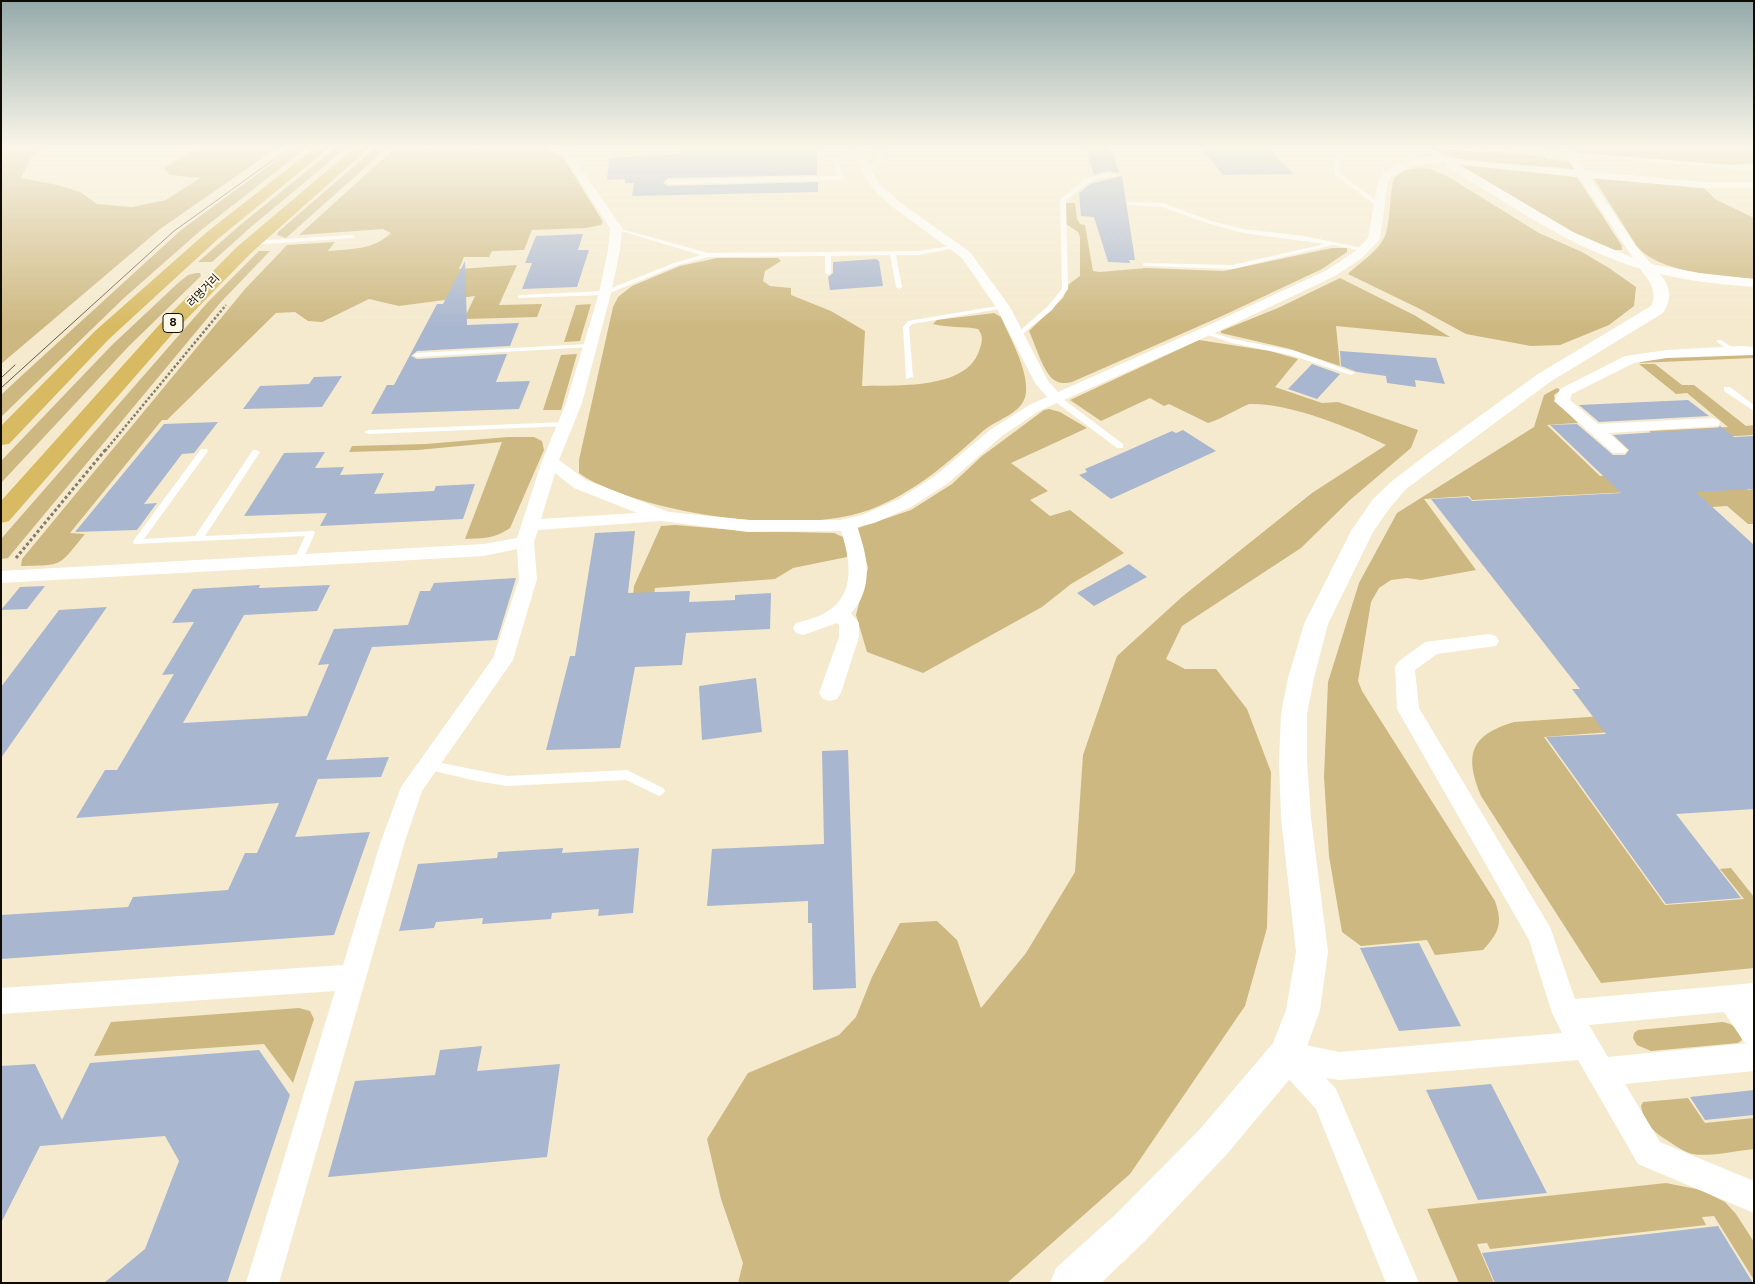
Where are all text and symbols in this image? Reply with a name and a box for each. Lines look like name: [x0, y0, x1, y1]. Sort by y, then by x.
street label: 려명거리: [185, 272, 223, 310]
road number: 8: [163, 314, 183, 332]

